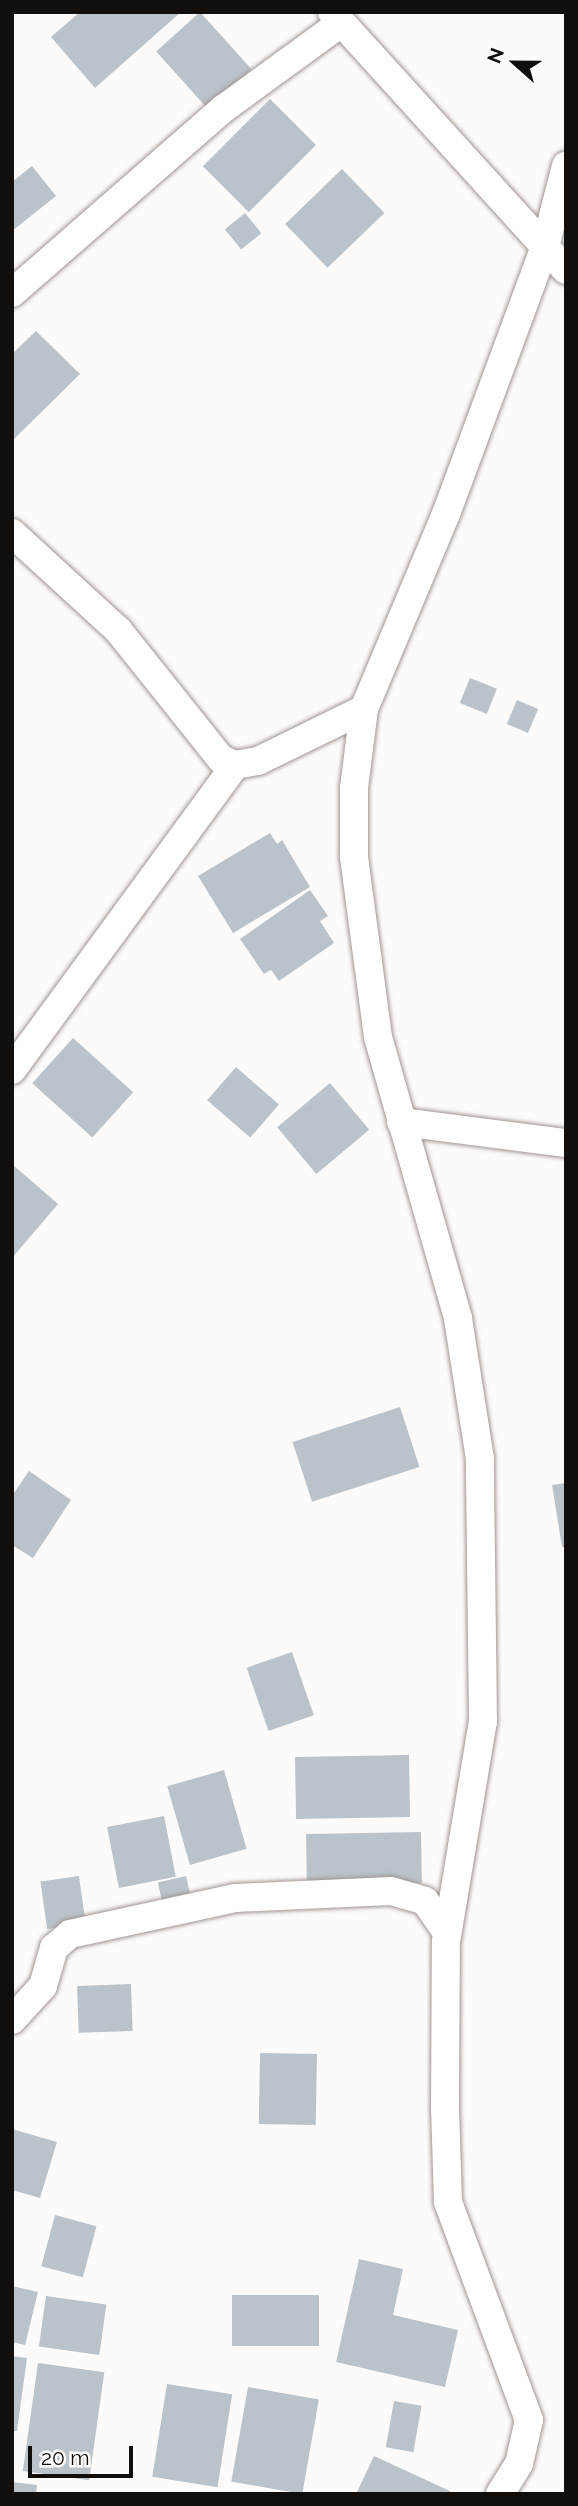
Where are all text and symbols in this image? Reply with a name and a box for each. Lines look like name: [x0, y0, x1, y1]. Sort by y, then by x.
north arrow: [480, 28, 550, 98]
text: N: [483, 45, 508, 66]
scale bar: [32, 2432, 136, 2476]
text: 20 m: [41, 2445, 89, 2470]

